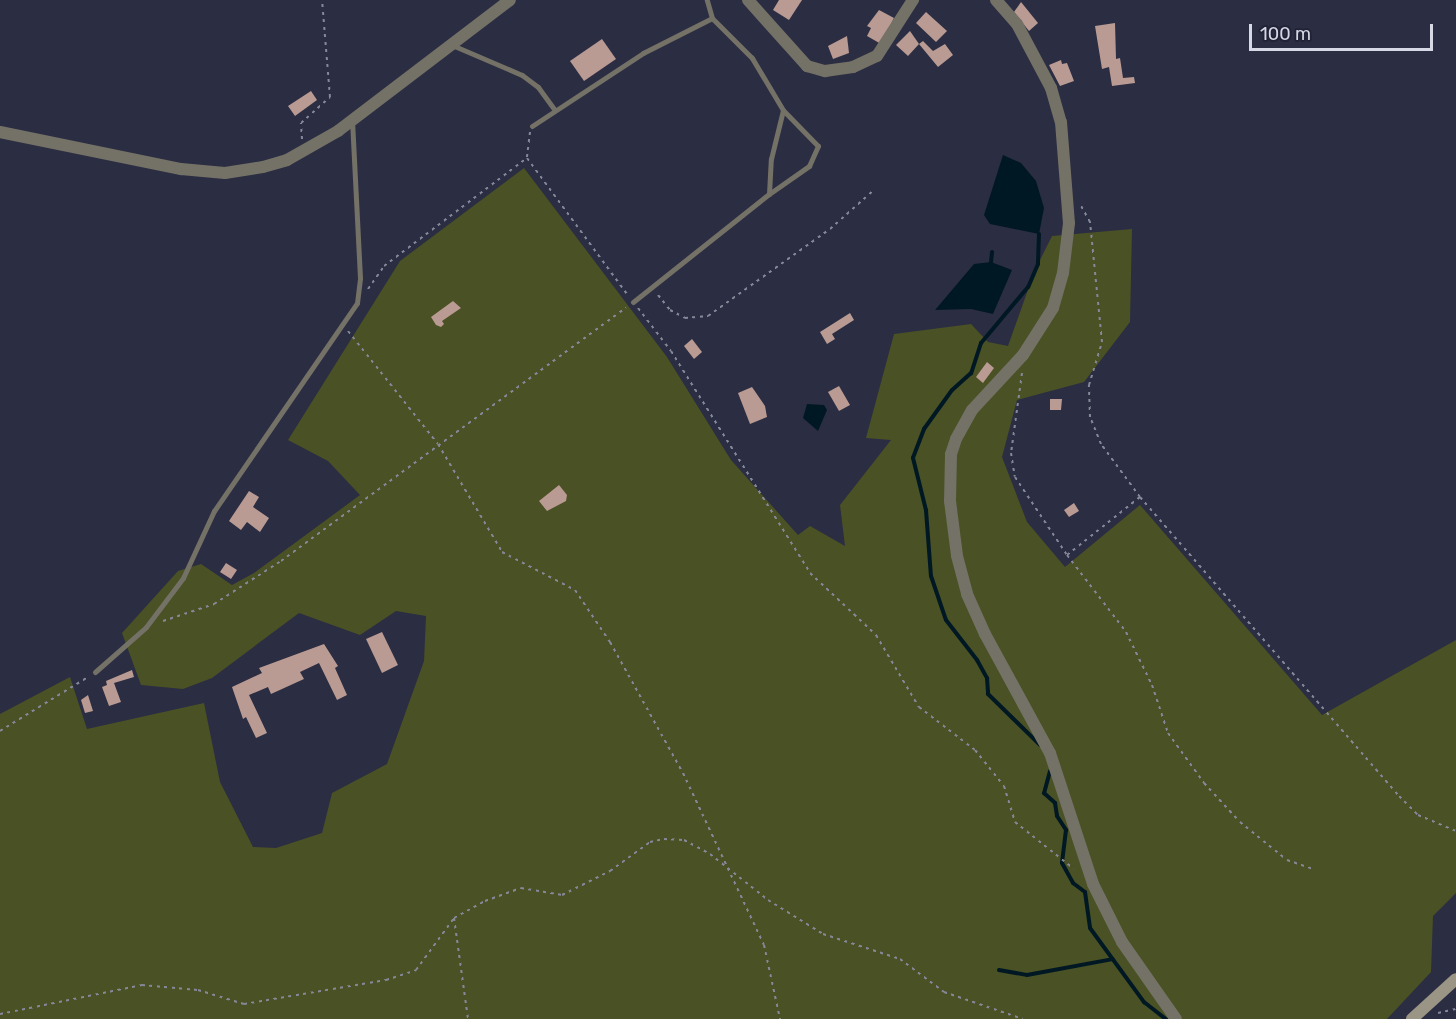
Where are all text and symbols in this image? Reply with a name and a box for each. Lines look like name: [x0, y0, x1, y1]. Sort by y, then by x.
scale bar: [1252, 12, 1436, 50]
text: 100 m: [1260, 23, 1311, 45]

